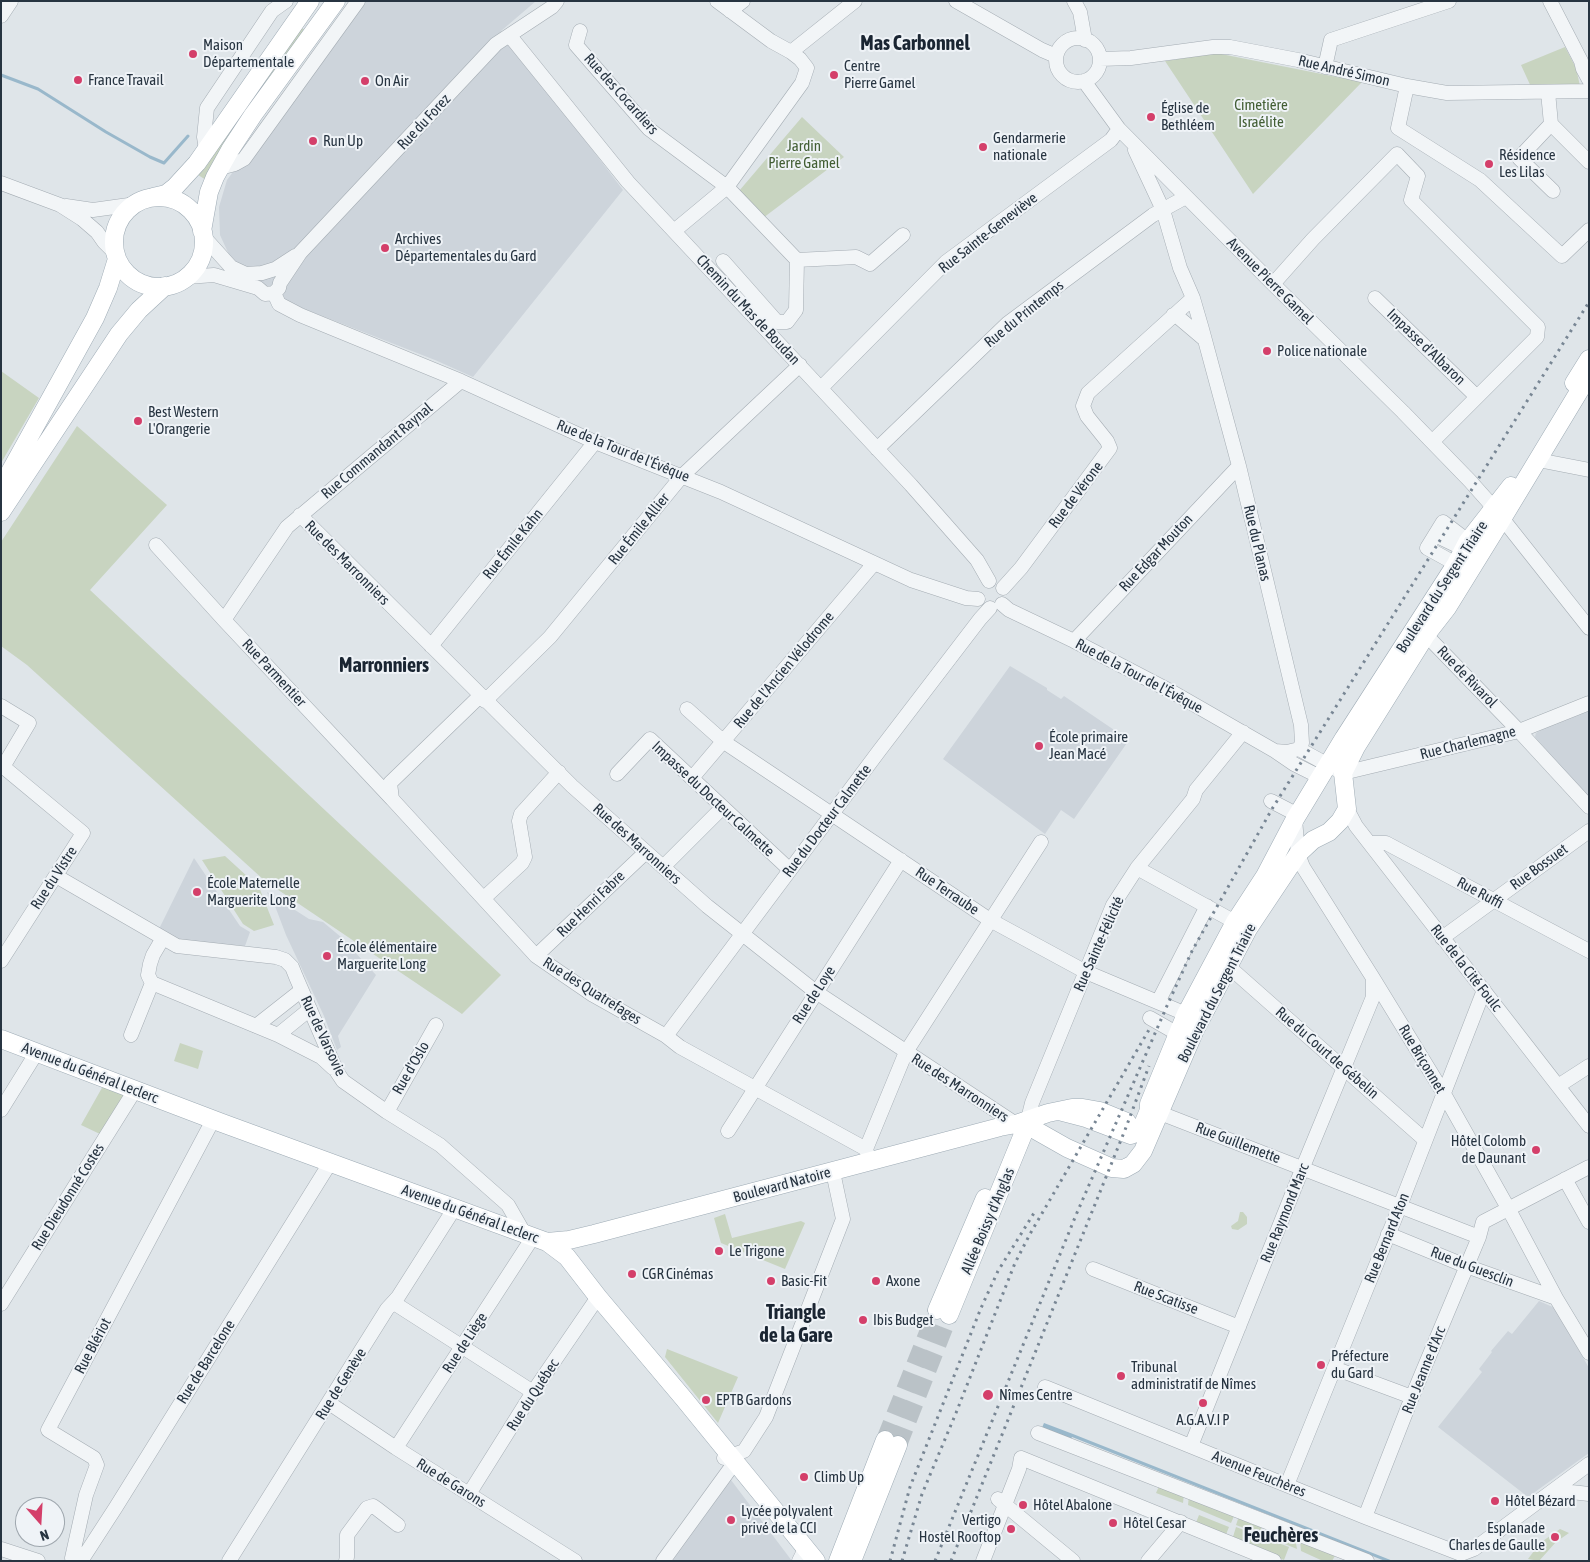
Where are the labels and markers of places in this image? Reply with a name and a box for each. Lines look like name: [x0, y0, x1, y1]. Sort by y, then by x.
place label: Maison Départementale: [203, 36, 294, 71]
marker: Maison Départementale: [187, 48, 199, 60]
place label: Centre Pierre Gamel: [844, 57, 916, 92]
marker: Centre Pierre Gamel: [828, 69, 840, 81]
place label: France Travail: [88, 71, 164, 89]
place label: On Air: [375, 72, 408, 90]
marker: France Travail: [72, 74, 84, 86]
marker: On Air: [359, 75, 371, 87]
place label: Église de Bethléem: [1161, 99, 1215, 134]
marker: Église de Bethléem: [1145, 111, 1157, 123]
place label: Gendarmerie nationale: [993, 129, 1066, 164]
place label: Run Up: [323, 132, 363, 150]
marker: Run Up: [307, 135, 319, 147]
marker: Gendarmerie nationale: [977, 141, 989, 153]
place label: Résidence Les Lilas: [1499, 146, 1556, 181]
marker: Résidence Les Lilas: [1483, 158, 1495, 170]
place label: Archives Départementales du Gard: [395, 230, 537, 265]
marker: Archives Départementales du Gard: [379, 242, 391, 254]
place label: Police nationale: [1277, 342, 1367, 360]
marker: Police nationale: [1261, 345, 1273, 357]
place label: Best Western L'Orangerie: [148, 403, 219, 438]
marker: Best Western L'Orangerie: [132, 415, 144, 427]
place label: École primaire Jean Macé: [1049, 728, 1128, 763]
marker: École primaire Jean Macé: [1033, 740, 1045, 752]
place label: École Maternelle Marguerite Long: [207, 874, 300, 909]
marker: École Maternelle Marguerite Long: [191, 886, 203, 898]
place label: École élémentaire Marguerite Long: [337, 938, 437, 973]
marker: École élémentaire Marguerite Long: [321, 950, 333, 962]
place label: Hôtel Colomb de Daunant: [1451, 1132, 1526, 1167]
marker: Hôtel Colomb de Daunant: [1530, 1144, 1542, 1156]
place label: Le Trigone: [729, 1242, 785, 1260]
marker: Le Trigone: [713, 1245, 725, 1257]
place label: CGR Cinémas: [642, 1265, 713, 1283]
marker: CGR Cinémas: [626, 1268, 638, 1280]
place label: Basic-Fit: [781, 1272, 827, 1290]
place label: Axone: [886, 1272, 920, 1290]
marker: Basic-Fit: [765, 1275, 777, 1287]
marker: Axone: [870, 1275, 882, 1287]
place label: Ibis Budget: [873, 1311, 933, 1329]
marker: Ibis Budget: [857, 1314, 869, 1326]
place label: Préfecture du Gard: [1331, 1347, 1389, 1382]
place label: Tribunal administratif de Nîmes: [1131, 1358, 1256, 1393]
marker: Préfecture du Gard: [1315, 1359, 1327, 1371]
marker: Tribunal administratif de Nîmes: [1115, 1370, 1127, 1382]
place label: Nîmes Centre: [999, 1386, 1073, 1404]
marker: Nîmes Centre: [981, 1388, 995, 1402]
place label: EPTB Gardons: [716, 1391, 792, 1409]
marker: EPTB Gardons: [700, 1394, 712, 1406]
marker: A.G.A.V.I P: [1197, 1397, 1209, 1409]
place label: A.G.A.V.I P: [1176, 1411, 1230, 1429]
place label: Climb Up: [814, 1468, 864, 1486]
marker: Climb Up: [798, 1471, 810, 1483]
place label: Hôtel Bézard: [1505, 1492, 1576, 1510]
marker: Hôtel Bézard: [1489, 1495, 1501, 1507]
place label: Hôtel Abalone: [1033, 1496, 1112, 1514]
marker: Hôtel Abalone: [1017, 1499, 1029, 1511]
place label: Lycée polyvalent privé de la CCI: [741, 1502, 833, 1537]
place label: Vertigo Hostel Rooftop: [919, 1511, 1001, 1546]
marker: Lycée polyvalent privé de la CCI: [725, 1514, 737, 1526]
place label: Hôtel Cesar: [1123, 1514, 1186, 1532]
marker: Hôtel Cesar: [1107, 1517, 1119, 1529]
place label: Esplanade Charles de Gaulle: [1449, 1519, 1545, 1554]
marker: Vertigo Hostel Rooftop: [1005, 1523, 1017, 1535]
marker: Esplanade Charles de Gaulle: [1549, 1531, 1561, 1543]

